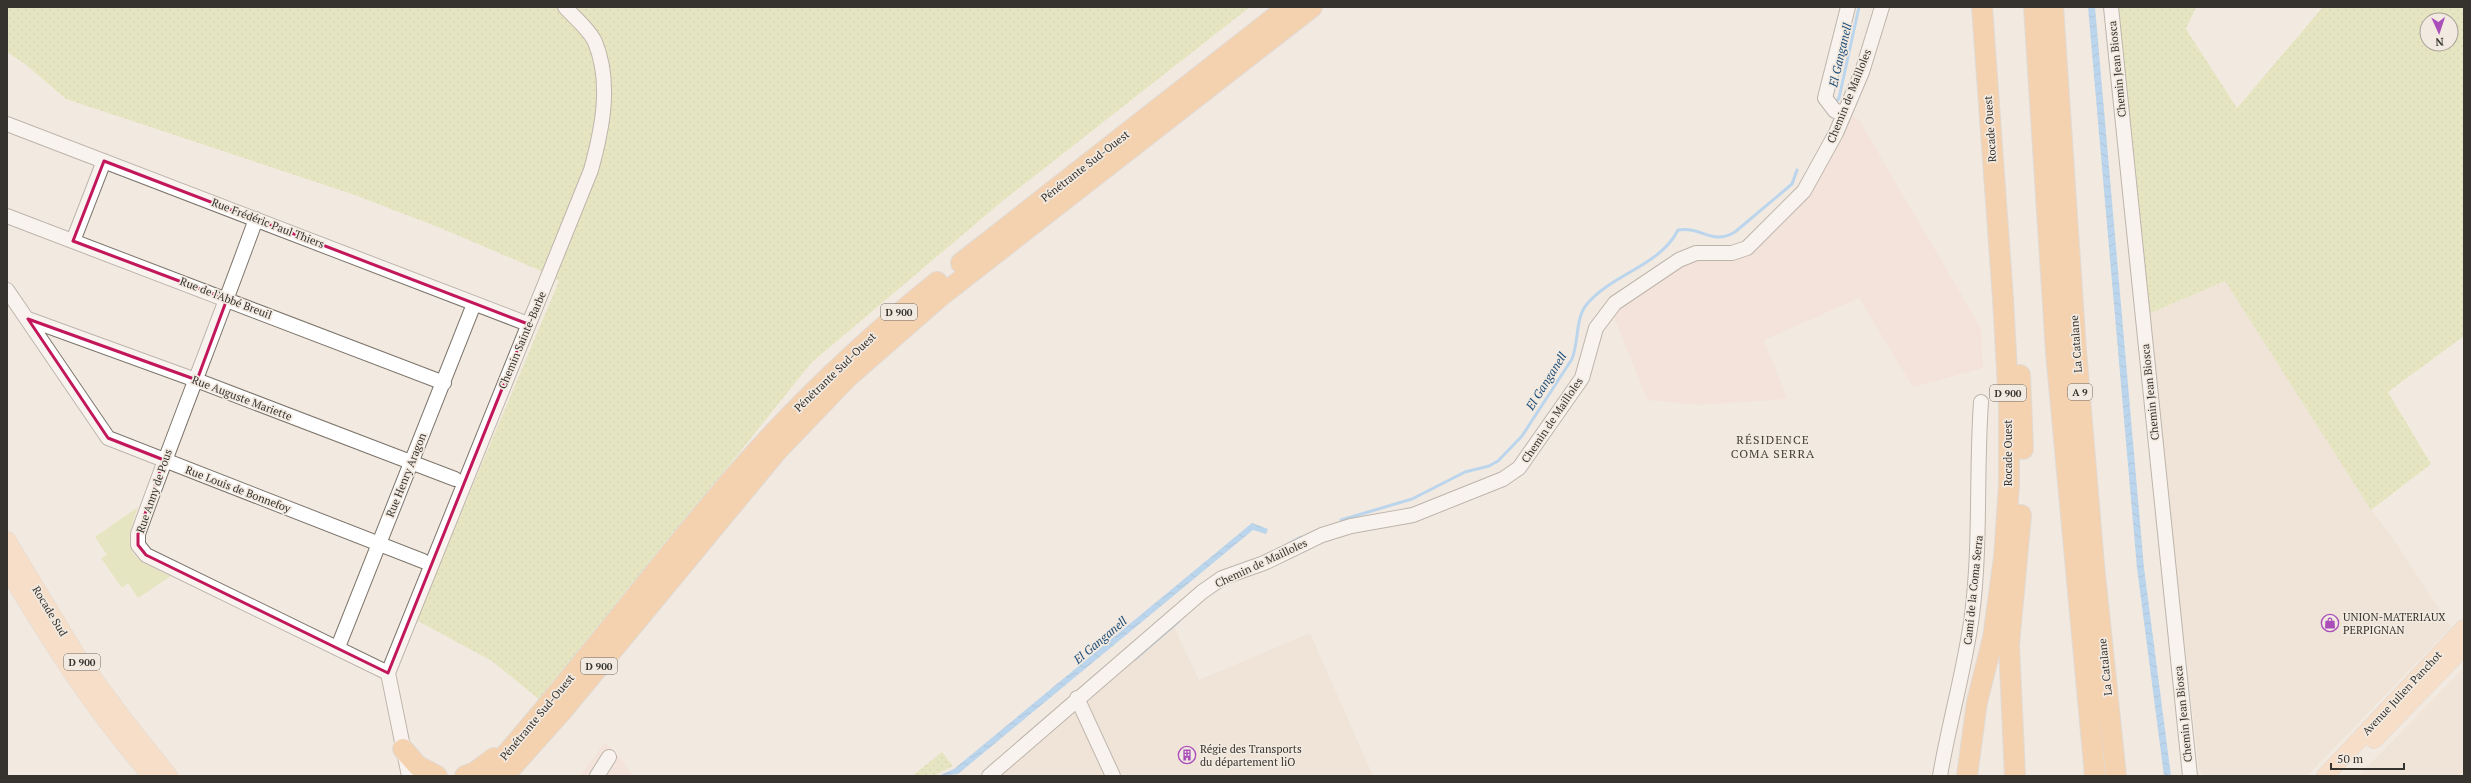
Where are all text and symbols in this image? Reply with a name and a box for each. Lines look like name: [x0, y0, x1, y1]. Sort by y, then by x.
north arrow: [2419, 12, 2459, 52]
street label: Chemin Jean Biosca: [2105, 20, 2129, 118]
water label: El Ganganell: [1825, 21, 1855, 89]
text: N: [2434, 35, 2444, 49]
street label: Chemin de Mailloles: [1824, 47, 1874, 145]
street label: Rocade Ouest: [1981, 95, 1999, 163]
street label: Pénétrante Sud-Ouest: [1038, 127, 1132, 205]
street label: Rue Frédéric Paul Thiers: [210, 195, 327, 251]
street label: Rue de l'Abbé Breuil: [178, 274, 274, 322]
street label: Chemin Sainte-Barbe: [495, 289, 549, 391]
road number: D 900: [881, 304, 917, 320]
street label: La Catalane: [2067, 314, 2085, 373]
street label: Pénétrante Sud-Ouest: [791, 329, 879, 415]
street label: Chemin Jean Biosca: [2138, 343, 2162, 441]
water label: El Ganganell: [1522, 349, 1570, 414]
street label: Rue Auguste Mariette: [190, 372, 294, 424]
street label: Chemin de Mailloles: [1518, 374, 1586, 465]
road number: A 9: [2068, 384, 2092, 400]
road number: D 900: [1990, 385, 2026, 401]
street label: Rocade Ouest: [2001, 420, 2015, 486]
street label: Rue Henry Aragon: [383, 430, 429, 519]
district label: RÉSIDENCE COMA SERRA: [1731, 432, 1815, 461]
street label: Rue Anny de Pous: [133, 447, 175, 535]
street label: Rue Louis de Bonnefoy: [183, 462, 293, 516]
street label: Camí de la Coma Serra: [1960, 534, 1986, 645]
street label: Chemin de Mailloles: [1213, 535, 1310, 591]
street label: Rocade Sud: [30, 583, 70, 639]
place label: UNION-MATERIAUX PERPIGNAN: [2343, 610, 2446, 637]
water label: El Ganganell: [1069, 613, 1130, 667]
shop icon: UNION-MATERIAUX PERPIGNAN: [2320, 613, 2340, 633]
street label: La Catalane: [2095, 637, 2115, 696]
street label: Avenue Julien Panchot: [2359, 648, 2445, 738]
road number: D 900: [64, 654, 100, 670]
road number: D 900: [581, 658, 617, 674]
street label: Chemin Jean Biosca: [2171, 665, 2195, 763]
street label: Pénétrante Sud-Ouest: [497, 671, 577, 763]
place label: Régie des Transports du département liO: [1200, 742, 1302, 769]
building icon: Régie des Transports du département liO: [1177, 745, 1197, 765]
scale bar: [2331, 745, 2404, 771]
text: 50 m: [2337, 751, 2364, 766]

